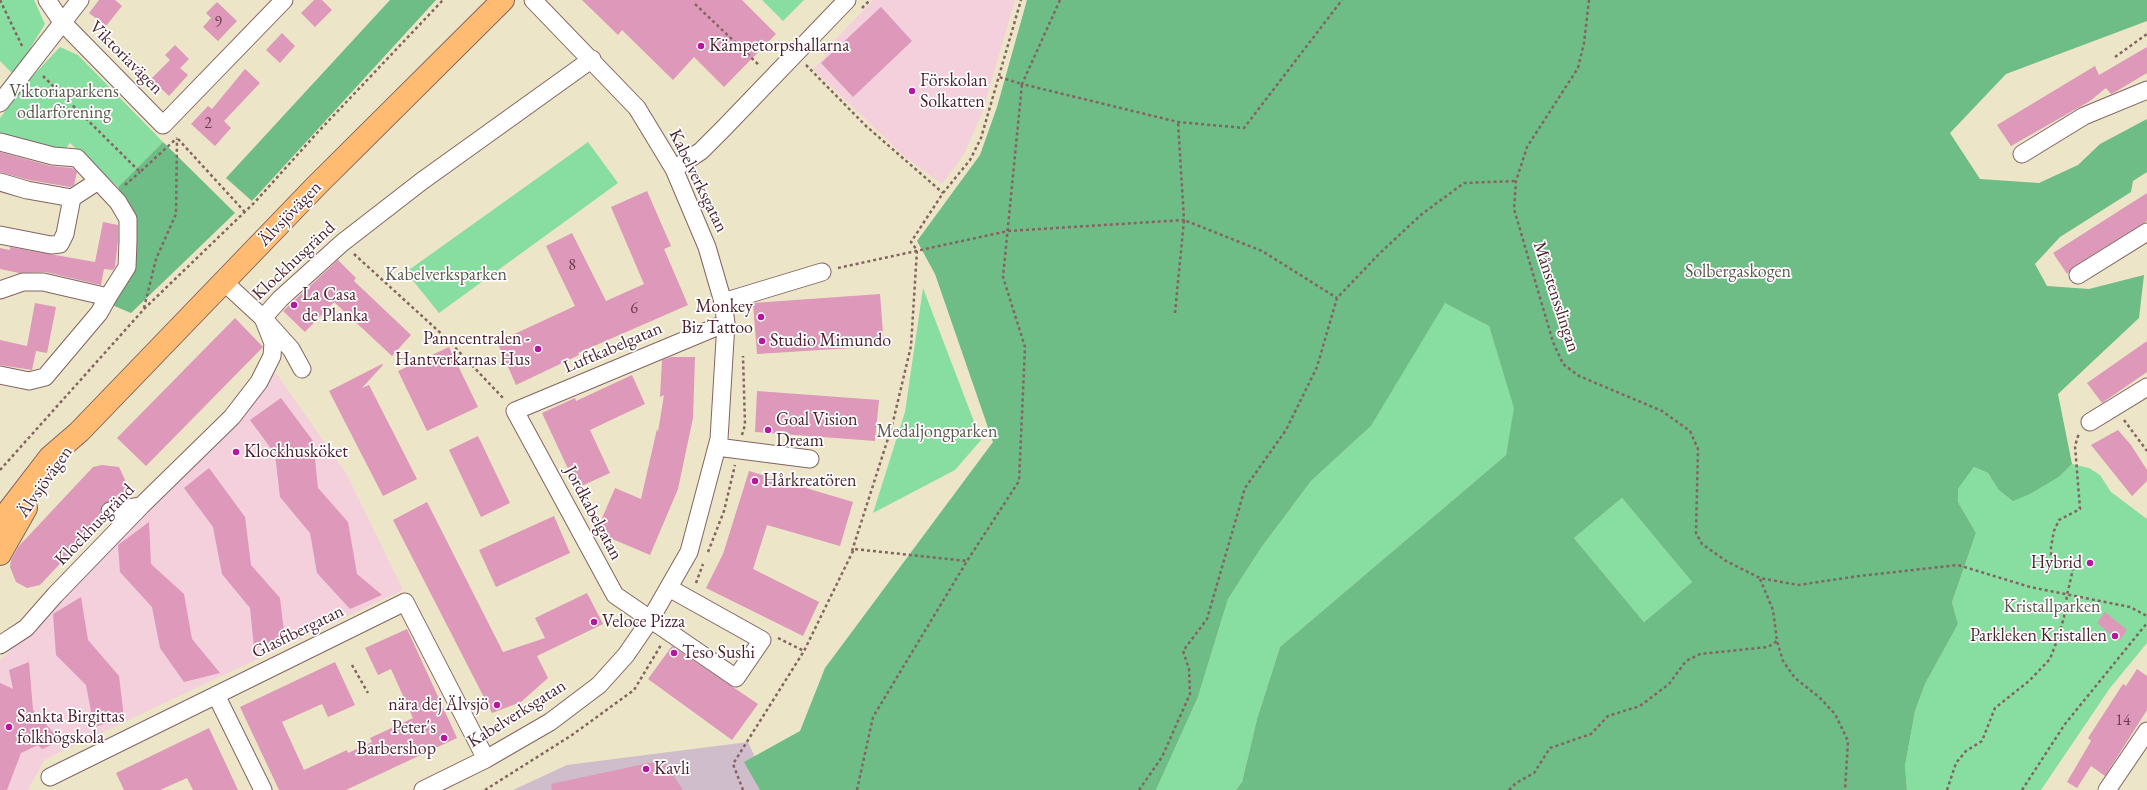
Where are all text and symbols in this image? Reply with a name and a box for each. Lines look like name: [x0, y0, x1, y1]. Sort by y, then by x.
house number: 9: [214, 13, 222, 33]
street label: Viktoriavägen: [85, 17, 167, 99]
place label: Kämpetorpshallarna: [709, 35, 850, 57]
marker: Kämpetorpshallarna: [696, 41, 706, 51]
place label: Förskolan Solkatten: [920, 70, 987, 112]
park label: Viktoriaparkens odlarförening: [9, 81, 119, 124]
marker: Förskolan Solkatten: [907, 86, 917, 96]
house number: 2: [204, 114, 212, 134]
street label: Kabelverksgatan: [664, 126, 732, 236]
street label: Älvsjövägen: [254, 177, 326, 251]
street label: Klockhusgränd: [248, 217, 340, 305]
street label: Månstensslingan: [1528, 239, 1584, 355]
house number: 8: [568, 256, 576, 276]
park label: Solbergaskogen: [1685, 261, 1791, 283]
park label: Kabelverksparken: [385, 264, 507, 286]
place label: La Casa de Planka: [302, 284, 368, 326]
place label: Monkey Biz Tattoo: [681, 296, 753, 338]
house number: 6: [630, 299, 638, 319]
marker: La Casa de Planka: [289, 300, 299, 310]
marker: Monkey Biz Tattoo: [756, 312, 766, 322]
street label: Luftkabelgatan: [560, 318, 666, 378]
place label: Panncentralen - Hantverkarnas Hus: [395, 328, 530, 370]
place label: Studio Mimundo: [770, 330, 891, 352]
marker: Studio Mimundo: [757, 336, 767, 346]
marker: Panncentralen - Hantverkarnas Hus: [533, 344, 543, 354]
place label: Goal Vision Dream: [776, 409, 858, 452]
park label: Medaljongparken: [877, 421, 997, 443]
marker: Goal Vision Dream: [763, 425, 773, 435]
place label: Klockhusköket: [244, 441, 348, 463]
street label: Älvsjövägen: [13, 442, 77, 522]
marker: Klockhusköket: [231, 447, 241, 457]
street label: Jordkabelgatan: [559, 462, 627, 564]
place label: Hårkreatören: [763, 470, 857, 492]
marker: Hårkreatören: [750, 476, 760, 486]
street label: Klockhusgränd: [51, 480, 139, 570]
place label: Hybrid: [2031, 552, 2082, 574]
marker: Hybrid: [2085, 558, 2095, 568]
park label: Kristallparken: [2003, 596, 2101, 618]
street label: Glasfibergatan: [249, 601, 347, 663]
place label: Veloce Pizza: [602, 611, 685, 633]
marker: Veloce Pizza: [589, 617, 599, 627]
place label: Parkleken Kristallen: [1970, 625, 2107, 647]
marker: Parkleken Kristallen: [2110, 631, 2120, 641]
place label: Teso Sushi: [682, 642, 755, 664]
marker: Teso Sushi: [669, 648, 679, 658]
street label: Kabelverksgatan: [464, 675, 570, 753]
place label: nära dej Älvsjö: [388, 694, 489, 716]
marker: nära dej Älvsjö: [492, 700, 502, 710]
place label: Sankta Birgittas folkhögskola: [17, 706, 124, 748]
house number: 14: [2115, 711, 2131, 731]
place label: Peter's Barbershop: [357, 717, 436, 760]
marker: Sankta Birgittas folkhögskola: [4, 722, 14, 732]
marker: Peter's Barbershop: [439, 733, 449, 743]
place label: Kavli: [654, 758, 690, 780]
marker: Kavli: [641, 764, 651, 774]

